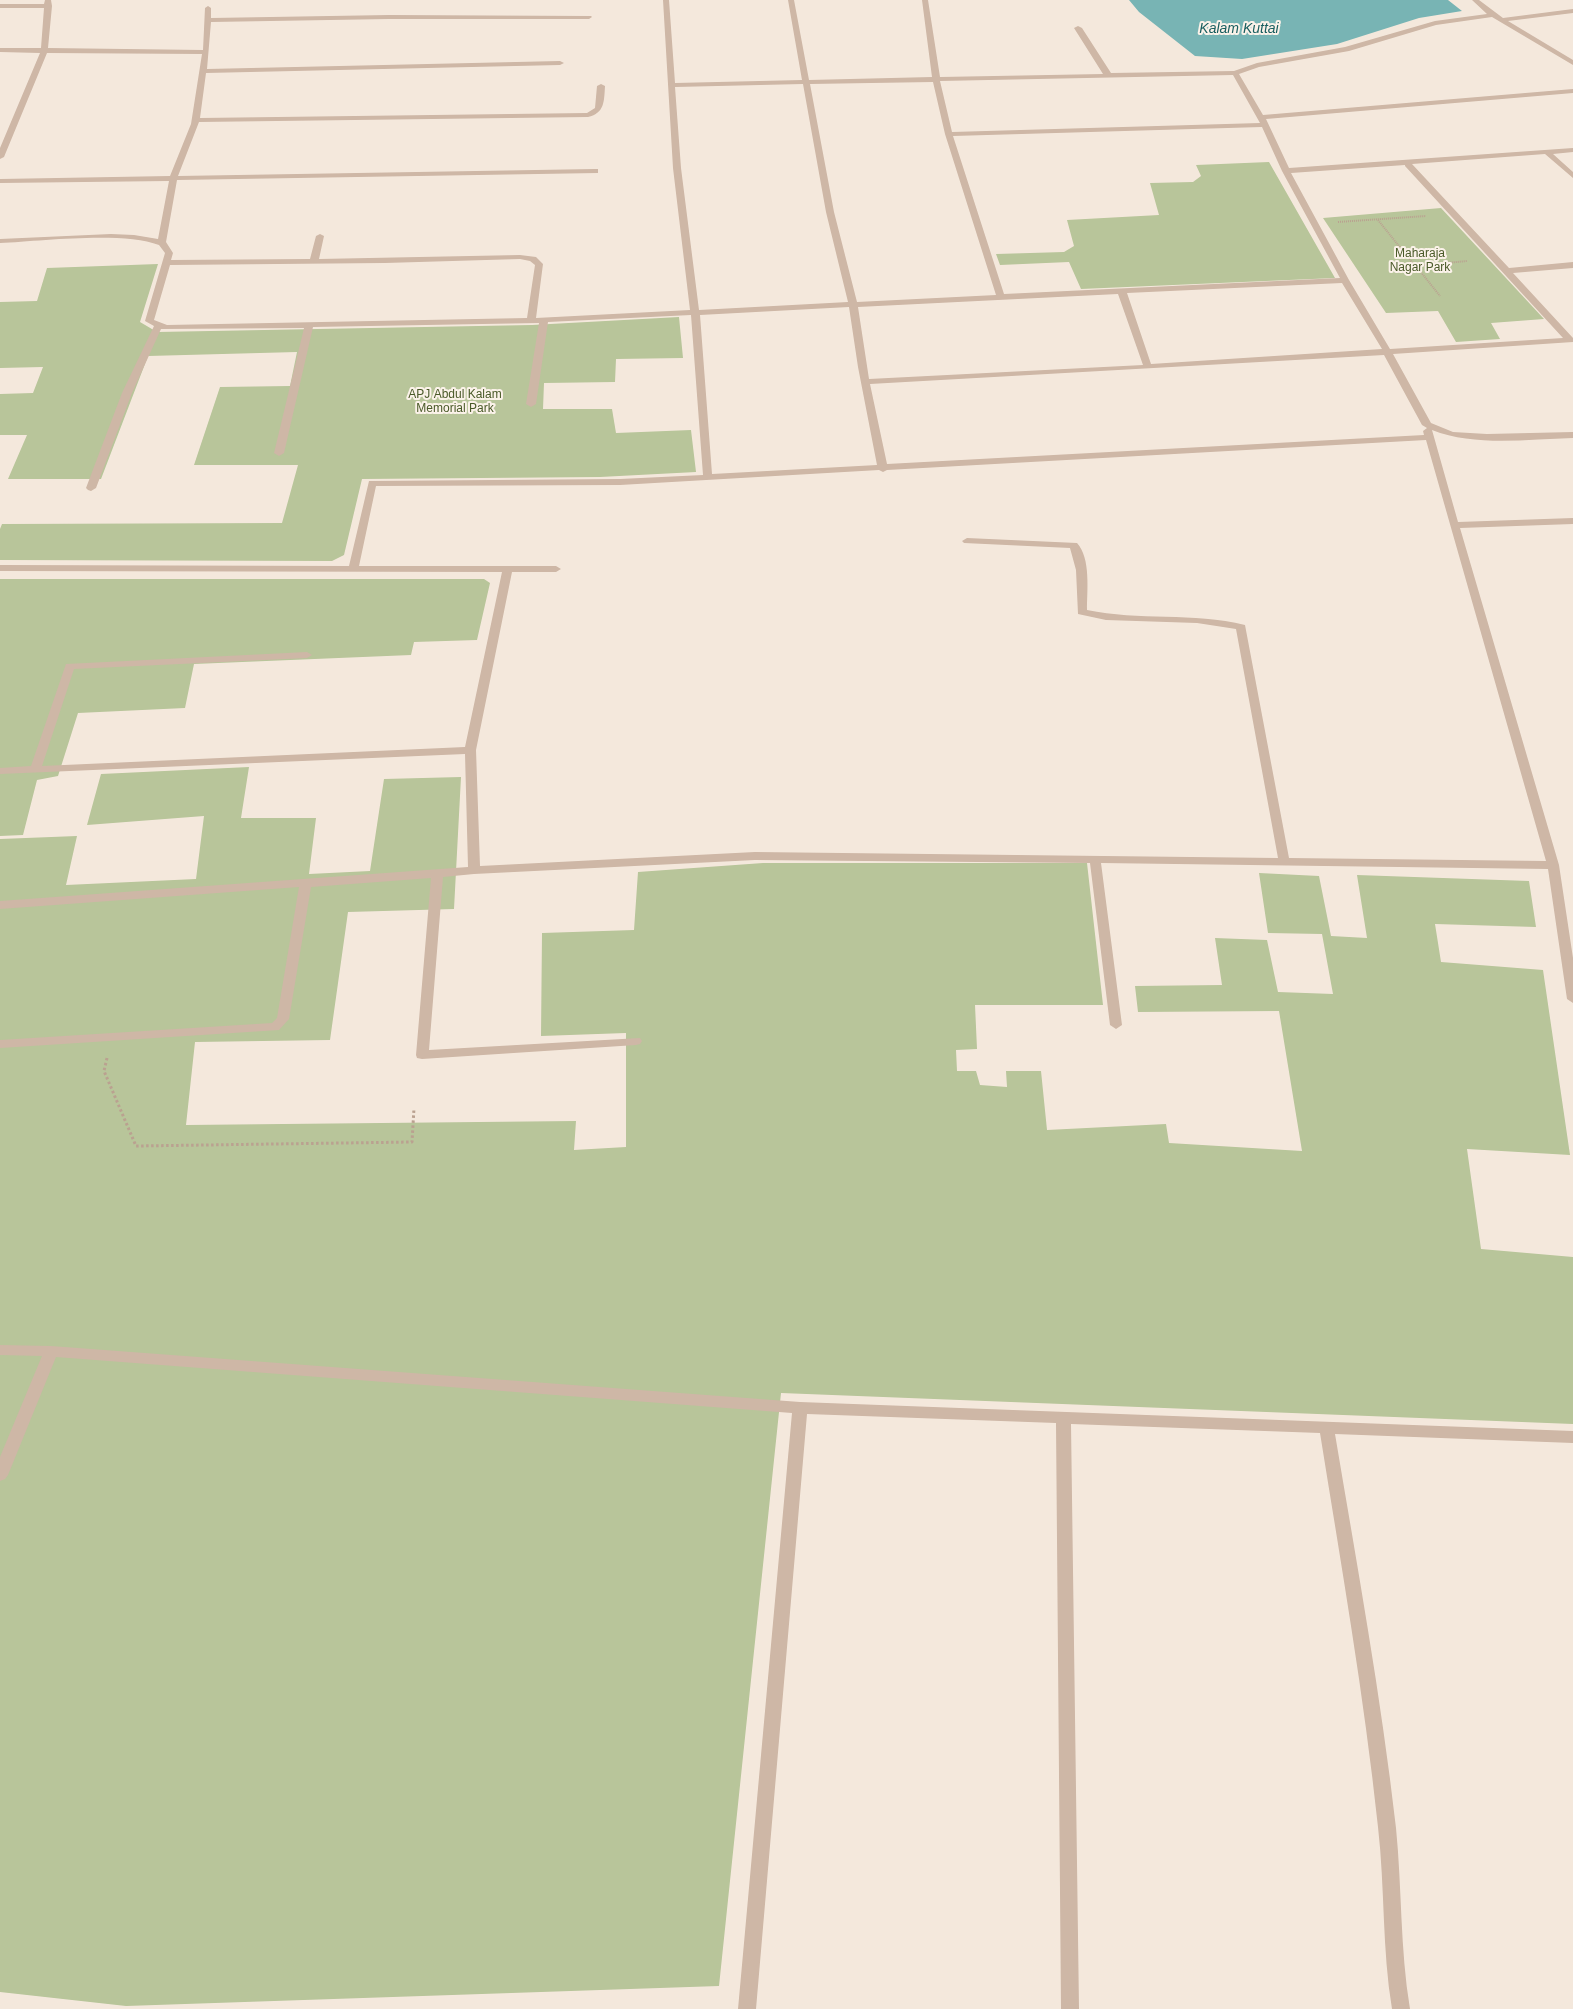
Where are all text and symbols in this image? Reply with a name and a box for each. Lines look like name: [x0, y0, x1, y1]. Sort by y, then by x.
water label: Kalam Kuttai: [1199, 21, 1279, 37]
park label: Maharaja Nagar Park: [1390, 247, 1450, 275]
park label: APJ Abdul Kalam Memorial Park: [408, 388, 502, 416]

